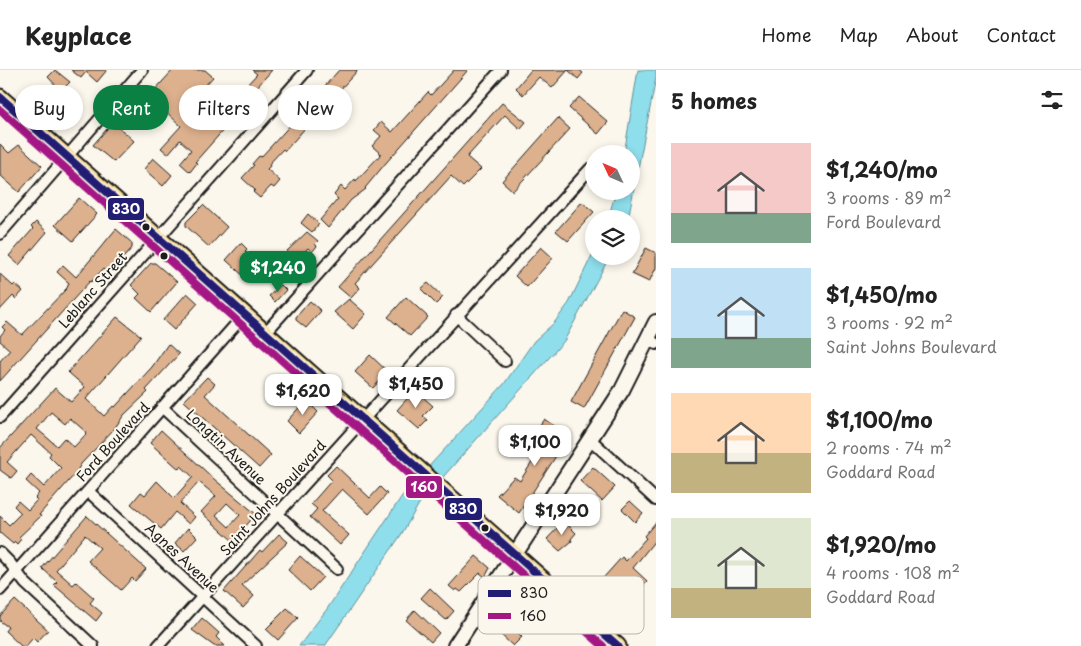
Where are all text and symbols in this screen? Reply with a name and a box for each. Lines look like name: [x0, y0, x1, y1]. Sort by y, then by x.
text: Keyplace: [25, 17, 132, 53]
text: Home: [761, 21, 811, 48]
text: Map: [839, 21, 878, 48]
text: About: [906, 21, 958, 48]
text: Contact: [986, 21, 1056, 48]
text: 5 homes: [671, 84, 757, 116]
chip: Buy: [15, 85, 83, 130]
chip: Rent: [93, 85, 169, 130]
chip: Filters: [179, 85, 268, 130]
chip: New: [278, 85, 352, 130]
icon: filters: [1038, 86, 1066, 114]
north arrow: [585, 145, 640, 200]
map controls: [585, 145, 640, 265]
text: $1,240/mo: [826, 153, 938, 185]
icon: home: [711, 163, 771, 223]
text: 3 rooms · 89 m²: [826, 185, 951, 209]
line badge: 830: [107, 197, 145, 221]
text: 830: [112, 198, 140, 219]
text: Ford Boulevard: [826, 209, 941, 233]
button: layers: [585, 210, 640, 265]
unlabelled marker: [141, 222, 151, 232]
street label: Leblanc Street: [53, 247, 132, 332]
pin: $1,240: [237, 250, 319, 293]
unlabelled marker: [159, 251, 169, 261]
text: $1,240: [250, 255, 306, 279]
text: $1,450/mo: [826, 278, 937, 310]
icon: home: [711, 288, 771, 348]
text: 3 rooms · 92 m²: [826, 310, 953, 334]
text: Saint Johns Boulevard: [826, 334, 997, 358]
pin: $1,450: [375, 366, 457, 409]
text: $1,450: [389, 371, 443, 395]
pin: $1,620: [262, 374, 344, 416]
text: $1,620: [276, 378, 330, 402]
street label: Ford Boulevard: [71, 397, 154, 486]
text: $1,100/mo: [826, 403, 933, 435]
street label: Longtin Avenue: [182, 404, 271, 490]
icon: home: [711, 413, 771, 473]
pin: $1,100: [494, 424, 576, 467]
text: $1,100: [509, 429, 561, 453]
street label: Saint Johns Boulevard: [215, 435, 331, 560]
text: 2 rooms · 74 m²: [826, 435, 952, 459]
text: Goddard Road: [826, 459, 935, 483]
line badge: 160: [405, 475, 443, 499]
text: 160: [411, 476, 437, 497]
pin: $1,920: [521, 494, 603, 536]
line badge: 830: [444, 497, 483, 521]
text: 830: [449, 498, 477, 519]
text: $1,920: [535, 498, 589, 522]
street label: Agnes Avenue: [141, 518, 224, 598]
unlabelled marker: [480, 523, 490, 533]
text: $1,920/mo: [826, 528, 936, 560]
icon: home: [711, 538, 771, 598]
text: 4 rooms · 108 m²: [826, 560, 960, 584]
legend: [478, 576, 644, 634]
text: 830: [520, 582, 548, 603]
text: Goddard Road: [826, 584, 935, 608]
text: 160: [520, 605, 546, 626]

